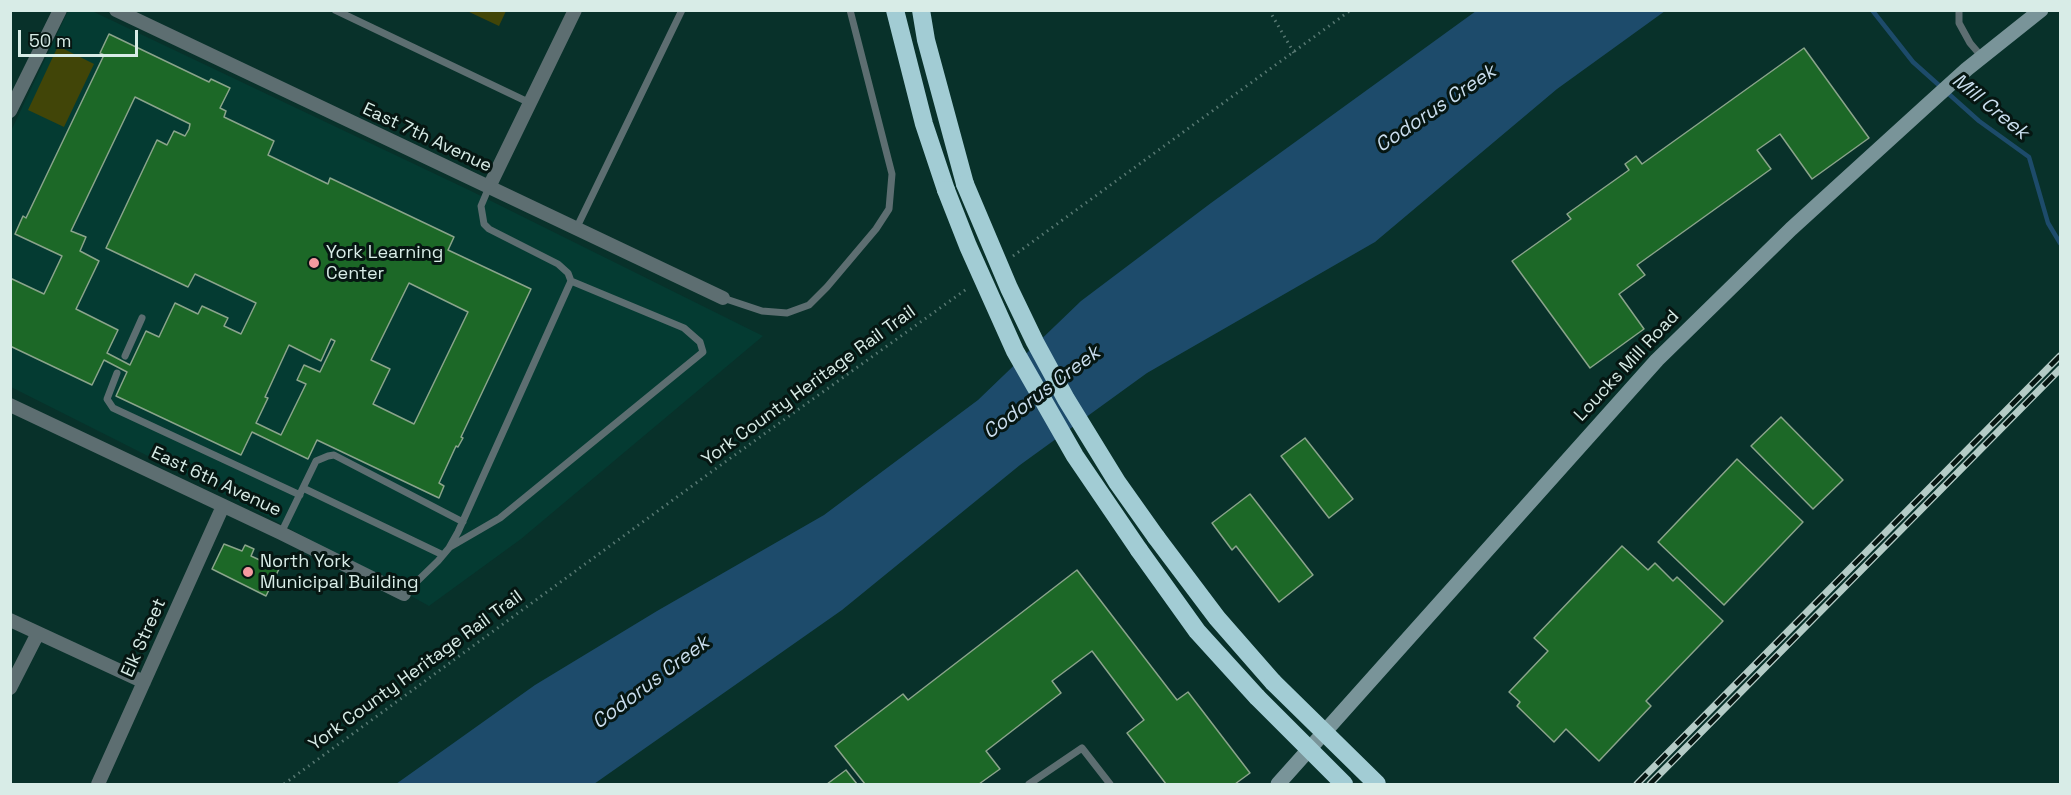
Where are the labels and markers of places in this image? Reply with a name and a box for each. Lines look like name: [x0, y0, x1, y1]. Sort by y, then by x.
place label: York Learning Center: [326, 242, 443, 284]
marker: York Learning Center: [307, 256, 321, 270]
place label: North York Municipal Building: [260, 551, 419, 594]
marker: North York Municipal Building: [241, 565, 255, 579]

